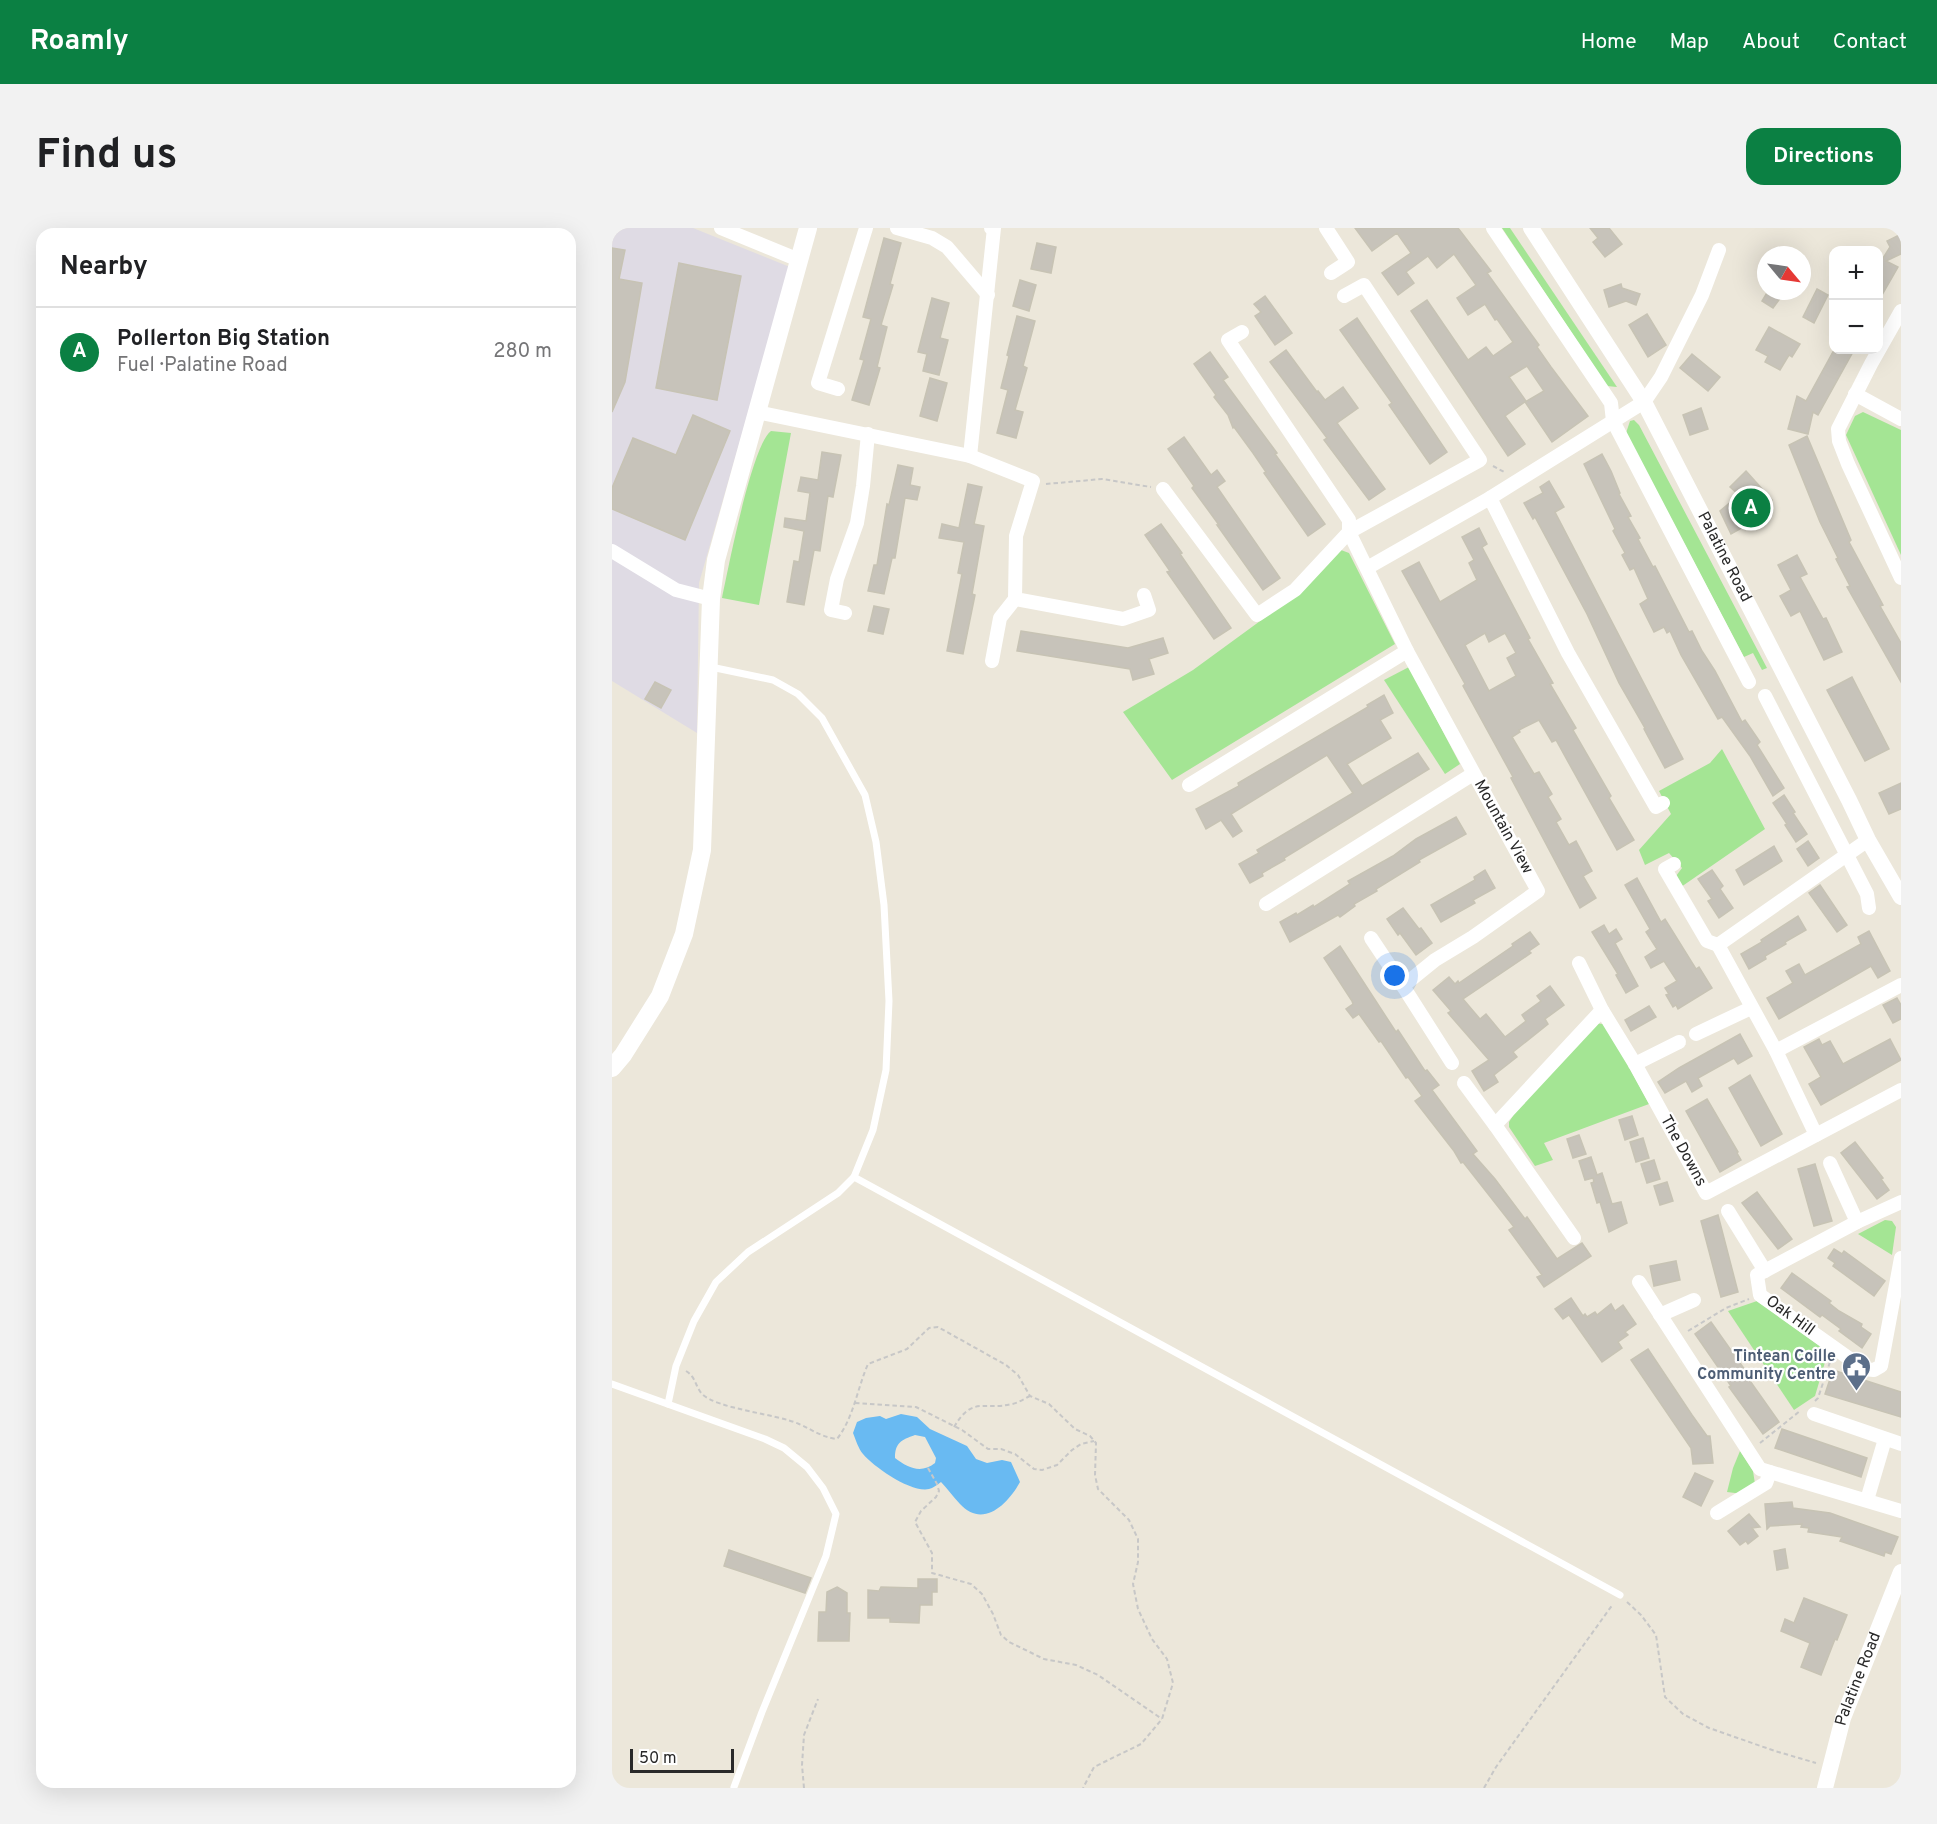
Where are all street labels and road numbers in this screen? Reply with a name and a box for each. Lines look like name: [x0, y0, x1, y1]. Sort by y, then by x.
street label: Palatine Road: [1692, 509, 1755, 606]
street label: Mountain View: [1469, 776, 1537, 878]
street label: The Downs: [1655, 1112, 1711, 1190]
street label: Oak Hill: [1762, 1292, 1818, 1340]
street label: Palatine Road: [1831, 1629, 1886, 1728]

